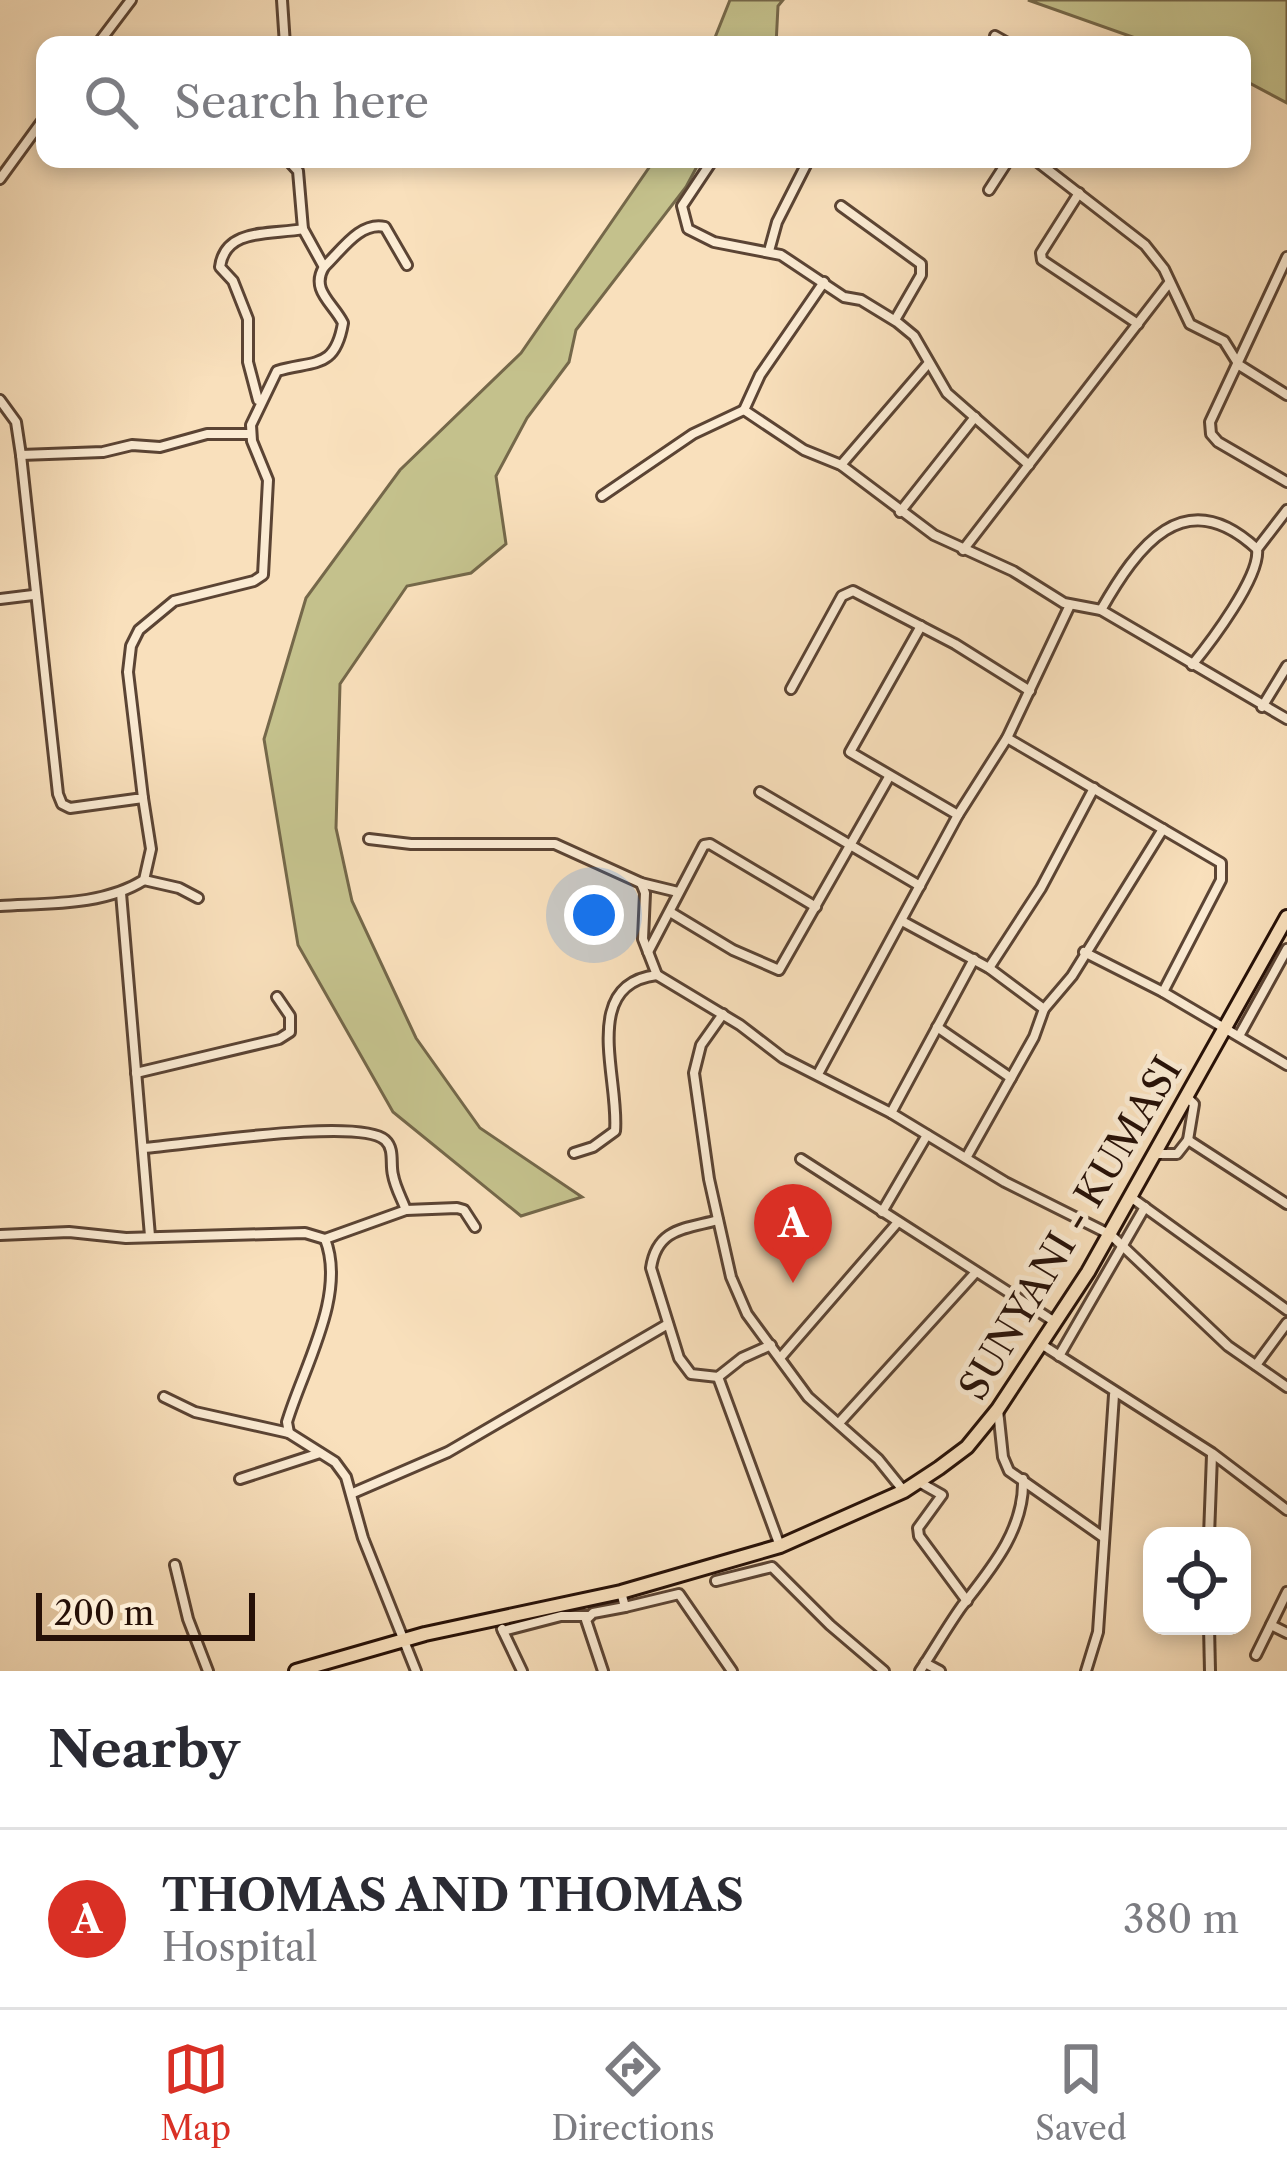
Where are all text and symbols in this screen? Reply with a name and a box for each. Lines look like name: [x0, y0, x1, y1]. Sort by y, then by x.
search box: [36, 36, 1251, 168]
icon: search: [78, 69, 144, 135]
text: Search here: [174, 74, 429, 130]
your location: [564, 885, 624, 945]
street label: SUNYANI - KUMASI: [949, 1048, 1191, 1408]
pin: A: [754, 1184, 832, 1283]
map controls: [1143, 1527, 1251, 1635]
button: locate: [1143, 1527, 1251, 1635]
scale bar: [36, 1587, 255, 1640]
text: 200 m: [54, 1593, 154, 1634]
text: Nearby: [48, 1718, 240, 1780]
text: THOMAS AND THOMAS: [162, 1867, 744, 1923]
text: A: [72, 1895, 102, 1943]
text: 380 m: [1123, 1895, 1239, 1943]
text: Hospital: [162, 1923, 317, 1971]
tab: Map: [160, 2036, 231, 2149]
tab: Directions: [552, 2036, 715, 2149]
tab: Saved: [1035, 2036, 1127, 2149]

